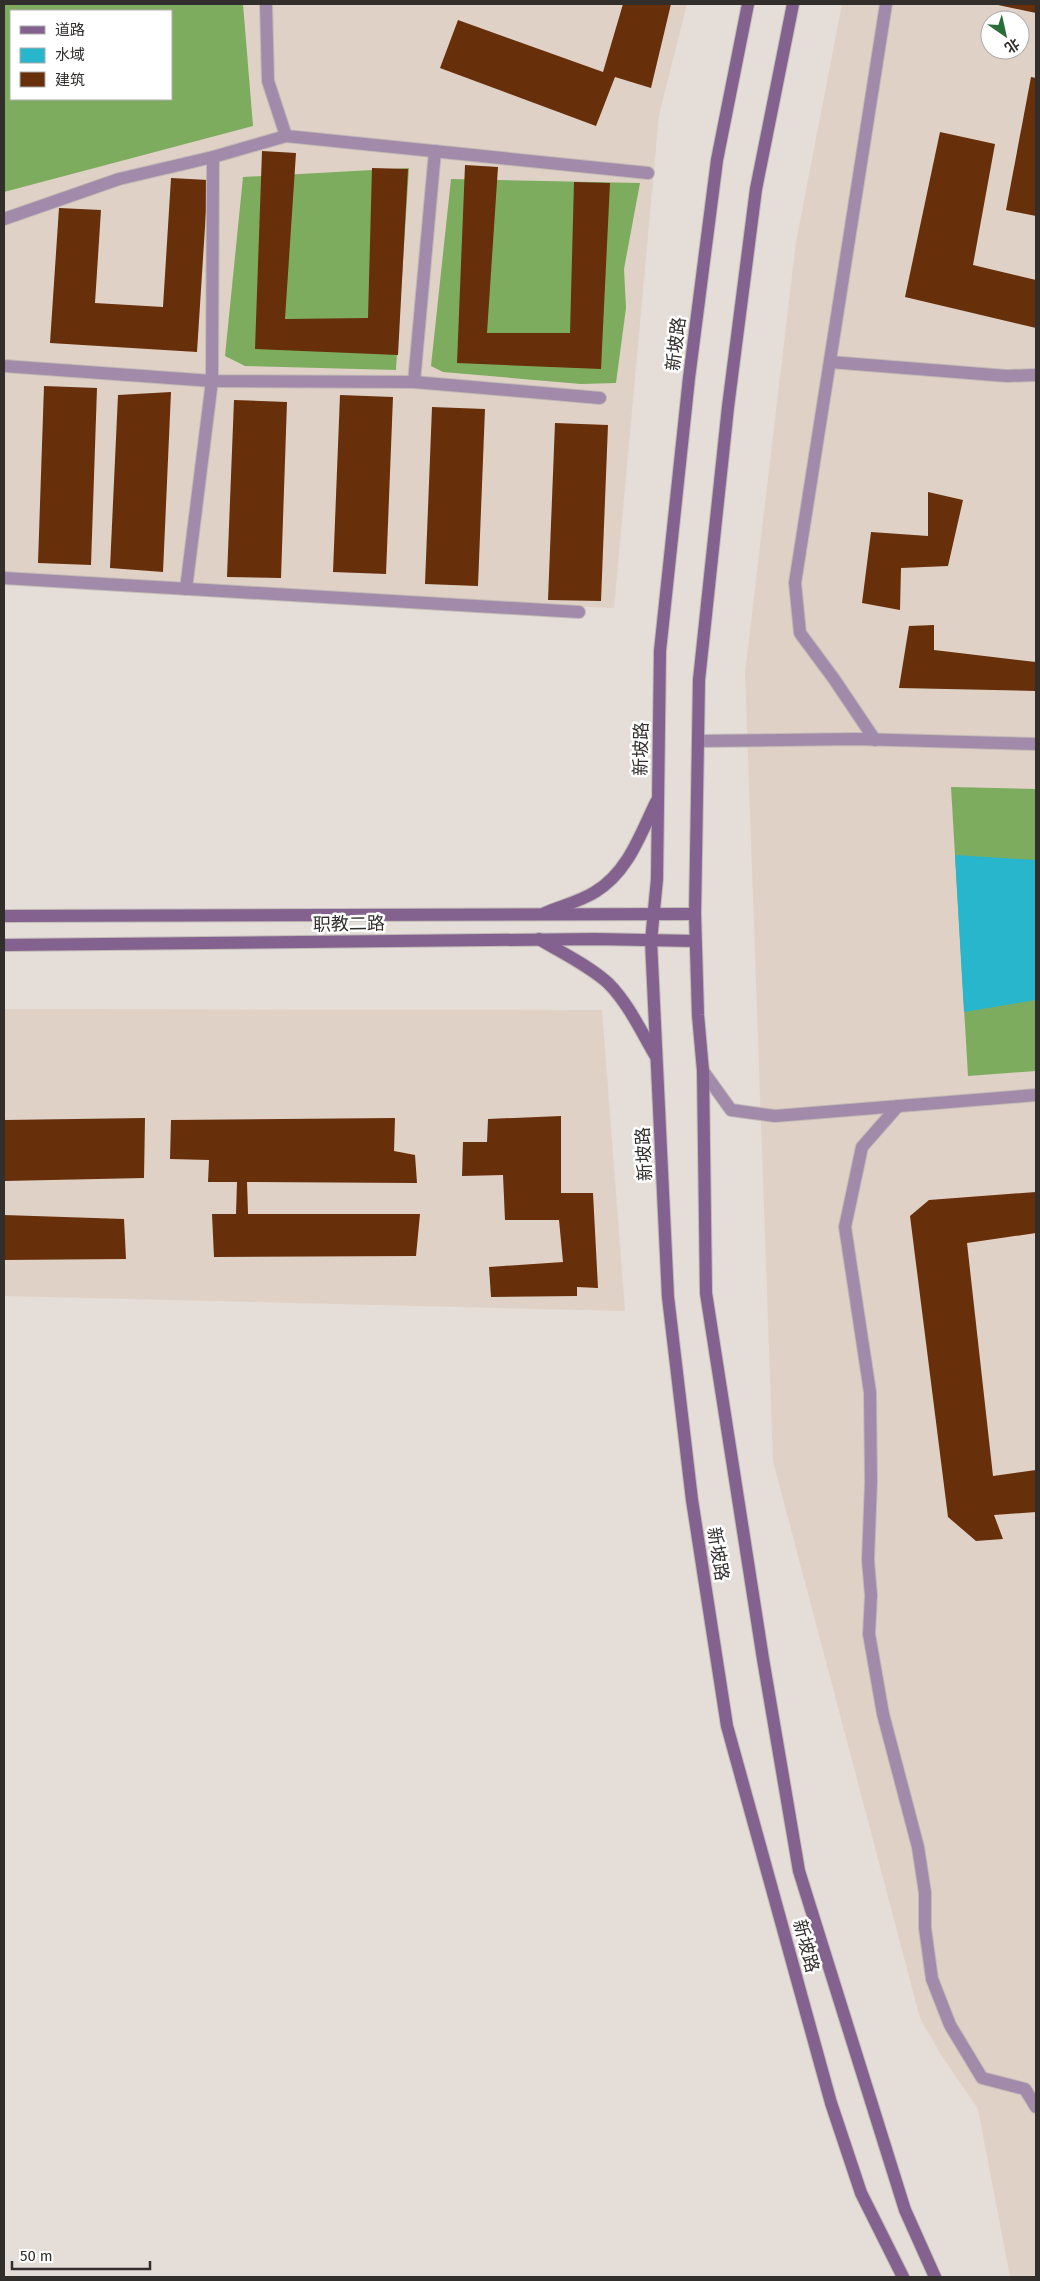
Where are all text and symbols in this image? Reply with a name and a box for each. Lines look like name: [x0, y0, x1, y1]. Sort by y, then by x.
legend: [10, 10, 172, 100]
north arrow: [980, 10, 1030, 60]
text: 道路: [55, 21, 85, 39]
text: 北: [1001, 34, 1023, 56]
text: 水域: [55, 46, 85, 64]
text: 建筑: [55, 71, 85, 89]
street label: 新坡路: [662, 316, 690, 372]
street label: 新坡路: [630, 722, 652, 776]
street label: 职教二路: [313, 912, 385, 936]
street label: 新坡路: [632, 1126, 656, 1182]
street label: 新坡路: [703, 1526, 733, 1582]
street label: 新坡路: [788, 1917, 824, 1975]
scale bar: [12, 2238, 150, 2270]
text: 50 m: [20, 2247, 53, 2265]

